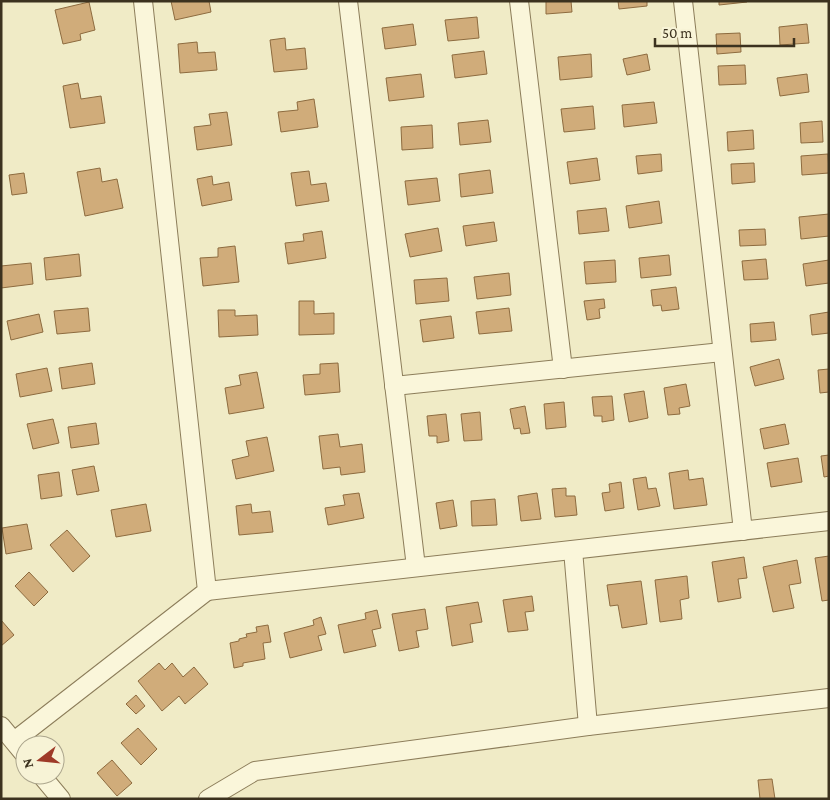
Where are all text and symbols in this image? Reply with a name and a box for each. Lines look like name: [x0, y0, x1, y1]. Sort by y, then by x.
scale bar: [655, 15, 794, 47]
text: 50 m: [662, 25, 692, 41]
north arrow: [15, 735, 65, 785]
text: N: [18, 756, 37, 770]

